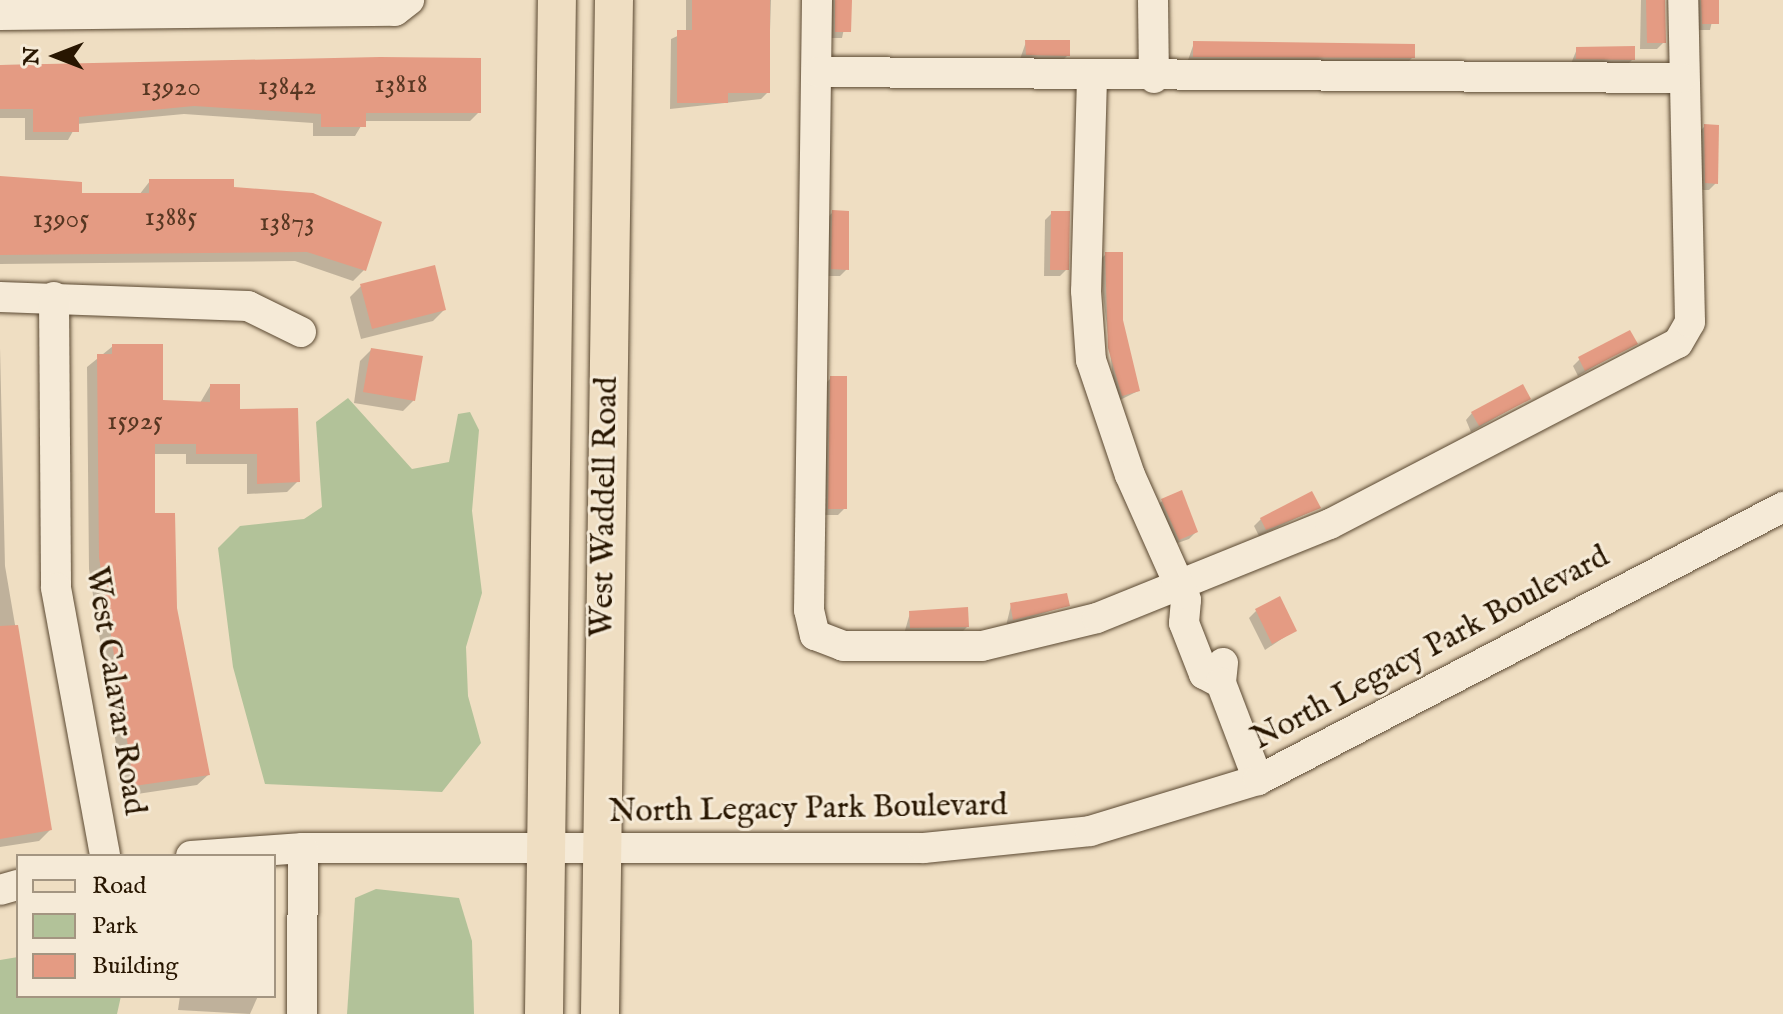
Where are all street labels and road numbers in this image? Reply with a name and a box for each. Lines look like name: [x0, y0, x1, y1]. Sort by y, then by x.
street label: West Waddell Road: [585, 376, 627, 638]
street label: North Legacy Park Boulevard: [1246, 538, 1616, 760]
street label: West Calavar Road: [75, 564, 153, 818]
street label: North Legacy Park Boulevard: [608, 787, 1008, 833]

